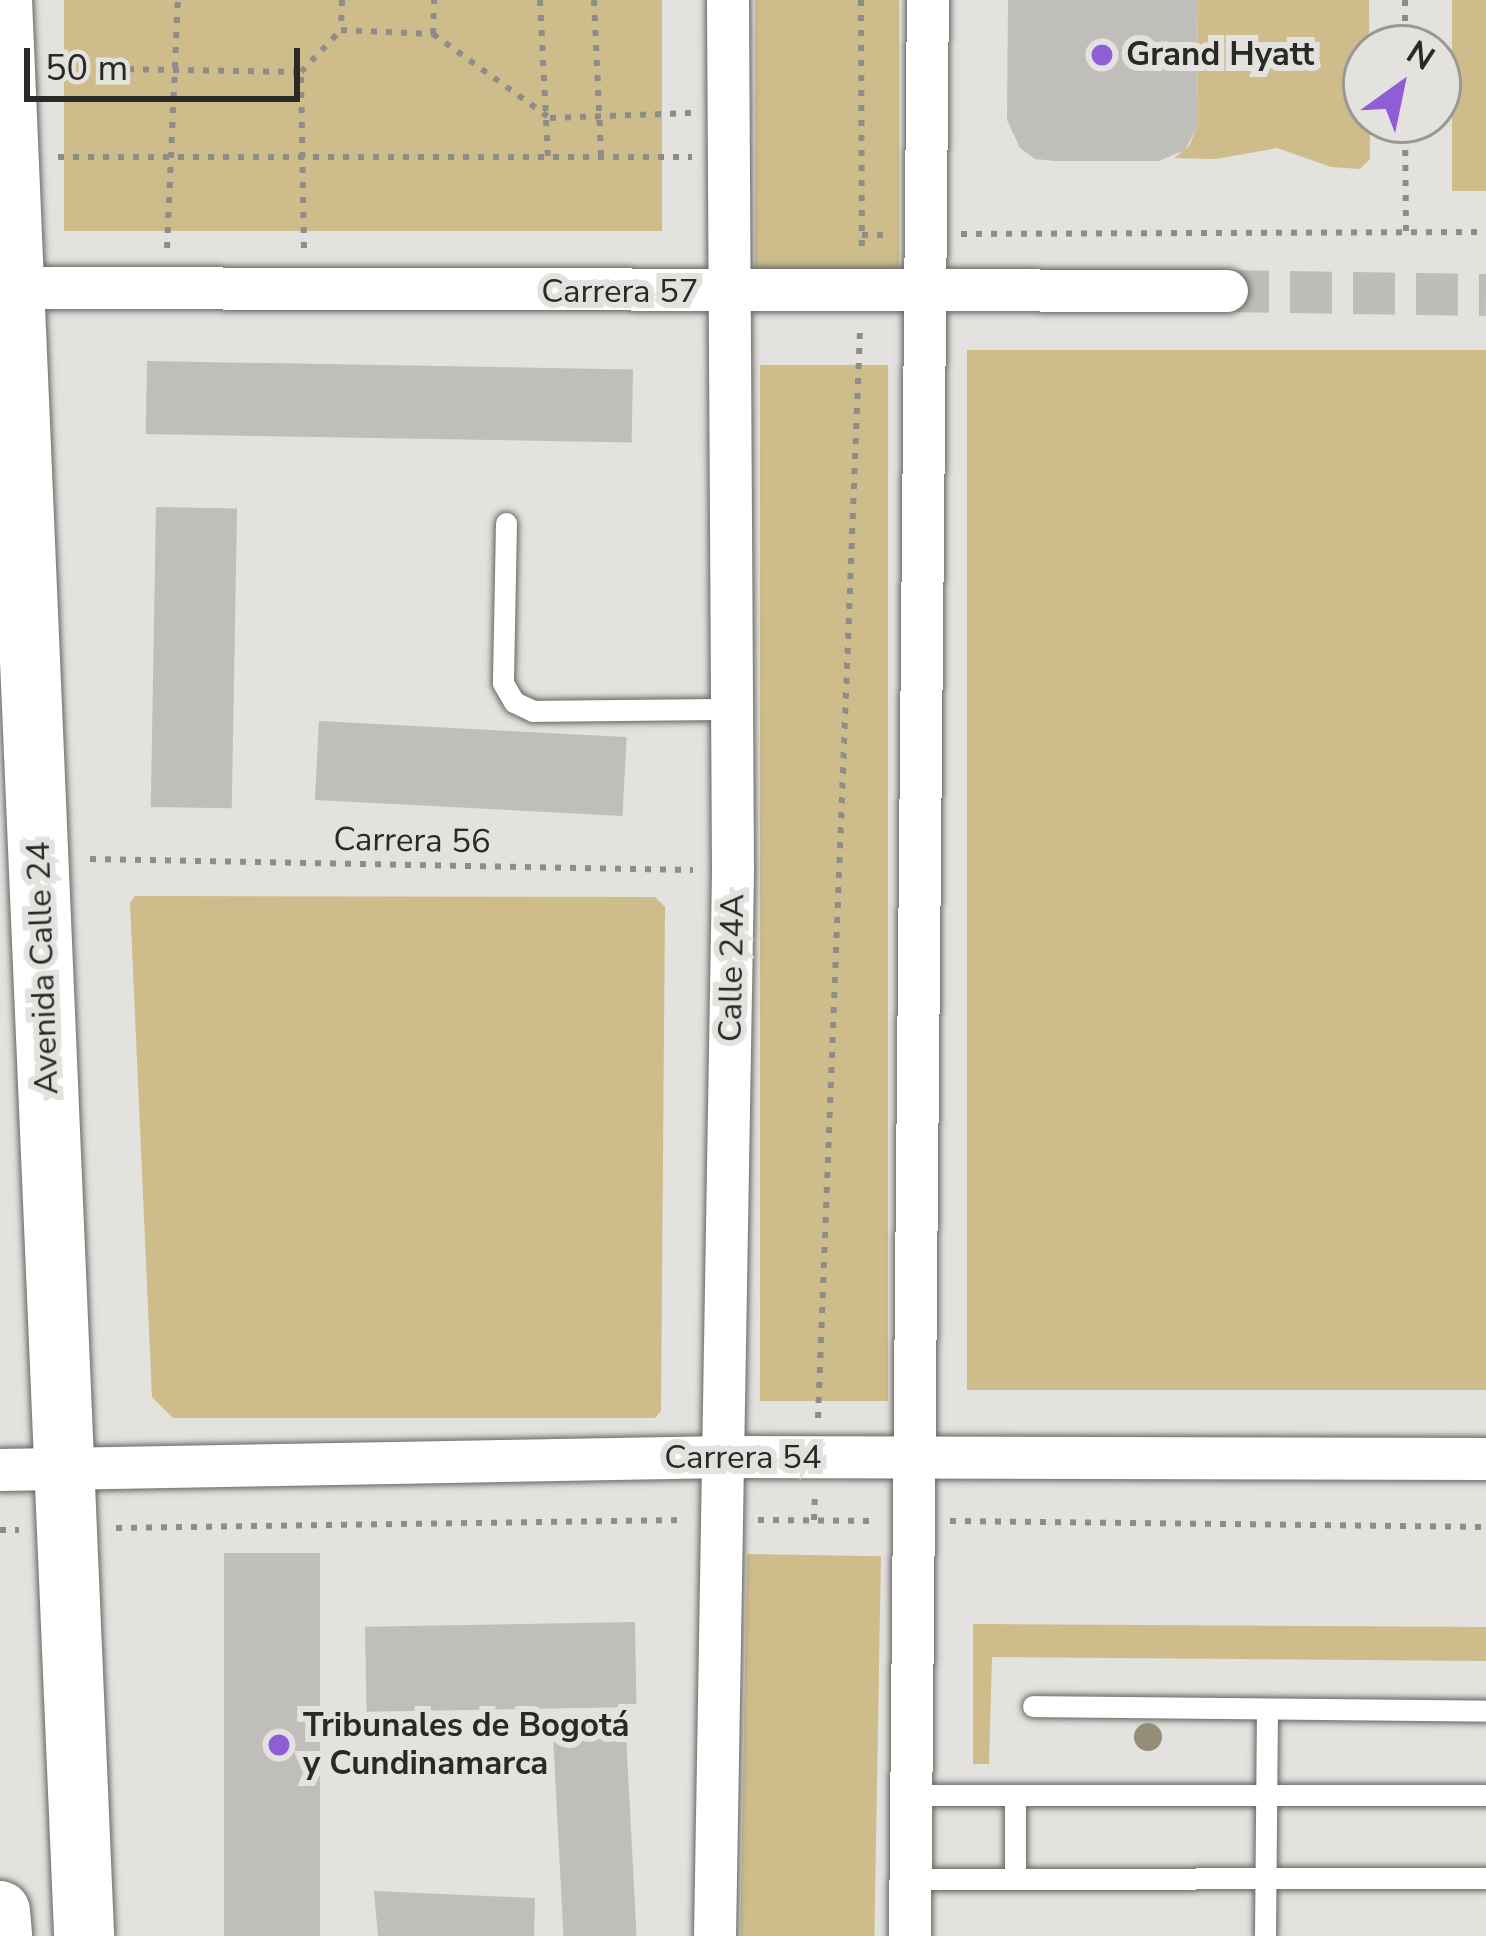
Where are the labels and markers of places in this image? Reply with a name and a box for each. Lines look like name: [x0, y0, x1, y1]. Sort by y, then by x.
place label: Grand Hyatt: [1126, 35, 1314, 75]
marker: Grand Hyatt: [1089, 42, 1115, 68]
place label: Tribunales de Bogotá y Cundinamarca: [303, 1706, 630, 1784]
marker: Tribunales de Bogotá y Cundinamarca: [266, 1732, 292, 1758]

